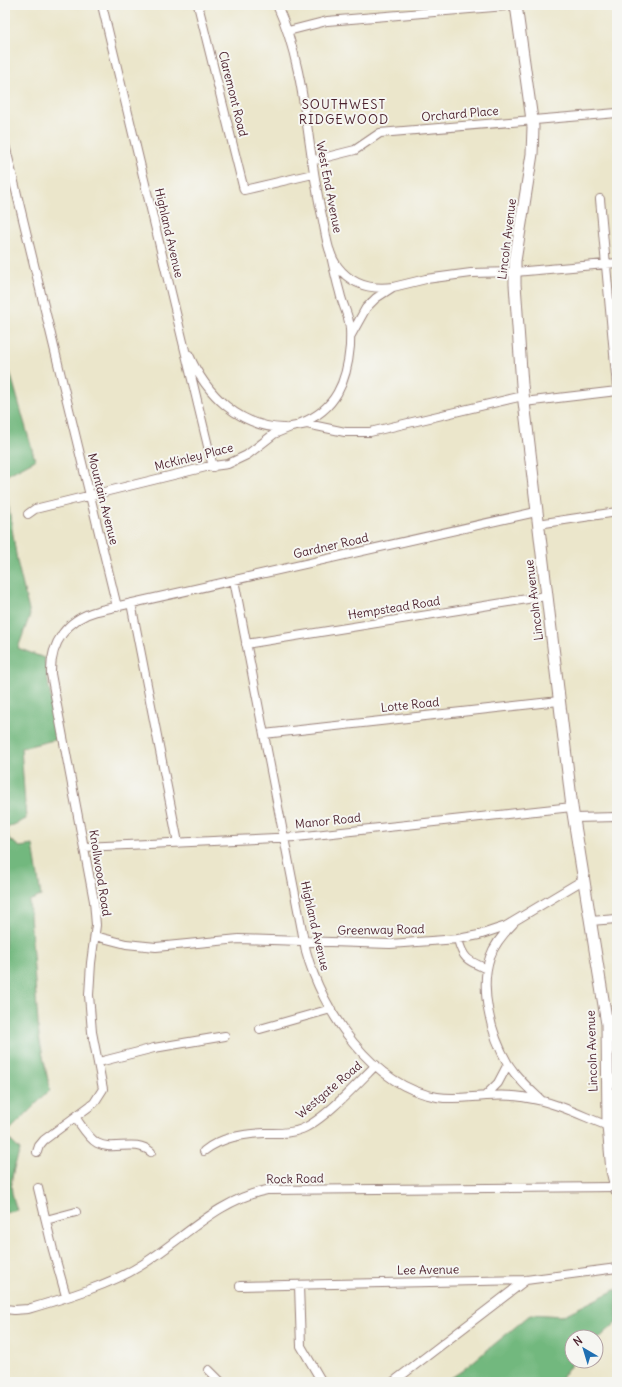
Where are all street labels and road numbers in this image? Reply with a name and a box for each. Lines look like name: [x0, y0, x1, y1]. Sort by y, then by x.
street label: Claremont Road: [216, 50, 251, 138]
street label: Orchard Place: [421, 103, 499, 124]
street label: West End Avenue: [313, 140, 346, 234]
street label: Highland Avenue: [152, 187, 187, 279]
street label: Lincoln Avenue: [494, 198, 519, 280]
street label: McKinley Place: [153, 439, 235, 474]
street label: Mountain Avenue: [85, 452, 122, 546]
street label: Gardner Road: [292, 530, 370, 561]
street label: Lincoln Avenue: [521, 559, 546, 641]
street label: Hempstead Road: [347, 593, 441, 622]
street label: Lotte Road: [380, 694, 440, 715]
street label: Manor Road: [294, 810, 362, 831]
street label: Knollwood Road: [86, 829, 115, 917]
street label: Highland Avenue: [298, 880, 333, 972]
street label: Greenway Road: [337, 921, 425, 938]
street label: Lincoln Avenue: [583, 1010, 600, 1092]
street label: Westgate Road: [293, 1058, 365, 1122]
street label: Rock Road: [266, 1170, 324, 1187]
street label: Lee Avenue: [397, 1261, 459, 1278]

